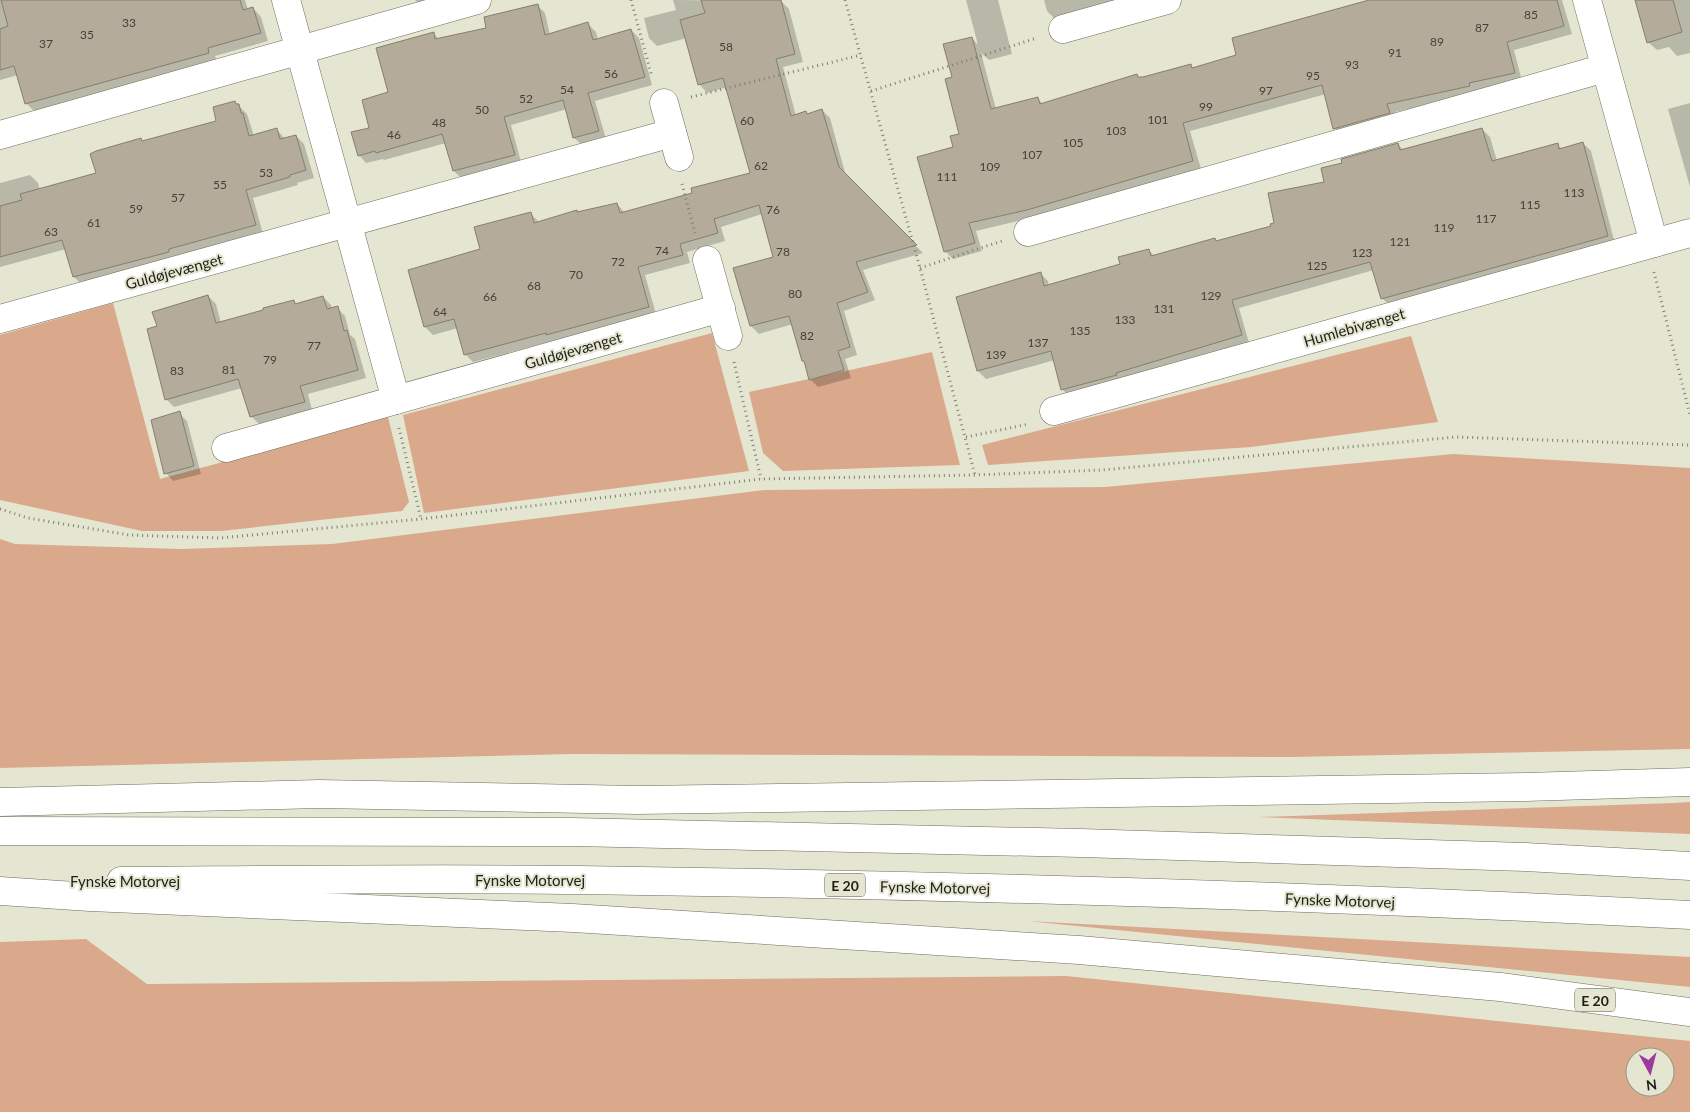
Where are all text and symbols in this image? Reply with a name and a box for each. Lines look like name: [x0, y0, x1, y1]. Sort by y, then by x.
house number: 85: [1524, 7, 1538, 22]
house number: 33: [122, 15, 136, 30]
house number: 87: [1475, 20, 1489, 35]
house number: 35: [80, 27, 94, 42]
house number: 89: [1430, 34, 1444, 49]
house number: 37: [39, 36, 53, 51]
house number: 58: [719, 39, 733, 54]
house number: 91: [1388, 45, 1402, 60]
house number: 93: [1345, 57, 1359, 72]
house number: 56: [604, 66, 618, 81]
house number: 95: [1306, 68, 1320, 83]
house number: 54: [560, 82, 574, 97]
house number: 97: [1259, 83, 1273, 98]
house number: 52: [519, 91, 533, 106]
house number: 99: [1199, 99, 1213, 114]
house number: 50: [475, 102, 489, 117]
house number: 101: [1148, 112, 1168, 127]
house number: 60: [740, 113, 754, 128]
house number: 48: [432, 115, 446, 130]
house number: 103: [1106, 123, 1126, 138]
house number: 46: [387, 127, 401, 142]
house number: 105: [1063, 135, 1083, 150]
house number: 107: [1022, 147, 1042, 162]
house number: 62: [754, 158, 768, 173]
house number: 109: [980, 159, 1000, 174]
house number: 53: [259, 165, 273, 180]
house number: 111: [937, 169, 957, 184]
house number: 55: [213, 177, 227, 192]
house number: 113: [1564, 185, 1584, 200]
house number: 57: [171, 190, 185, 205]
house number: 115: [1520, 197, 1540, 212]
house number: 59: [129, 201, 143, 216]
house number: 76: [766, 202, 780, 217]
house number: 117: [1476, 211, 1496, 226]
house number: 61: [87, 215, 101, 230]
house number: 119: [1434, 220, 1454, 235]
house number: 63: [44, 224, 58, 239]
house number: 121: [1390, 234, 1410, 249]
house number: 74: [655, 243, 669, 258]
house number: 78: [776, 244, 790, 259]
house number: 123: [1352, 245, 1372, 260]
street label: Guldøjevænget: [123, 249, 225, 293]
house number: 72: [611, 254, 625, 269]
house number: 125: [1307, 258, 1327, 273]
house number: 70: [569, 267, 583, 282]
house number: 68: [527, 278, 541, 293]
house number: 80: [788, 286, 802, 301]
house number: 129: [1201, 288, 1221, 303]
house number: 66: [483, 289, 497, 304]
house number: 131: [1154, 301, 1174, 316]
house number: 64: [433, 304, 447, 319]
street label: Humlebivænget: [1301, 304, 1407, 350]
house number: 133: [1115, 312, 1135, 327]
house number: 135: [1070, 323, 1090, 338]
street label: Guldøjevænget: [522, 327, 624, 372]
house number: 82: [800, 328, 814, 343]
house number: 137: [1028, 335, 1048, 350]
house number: 77: [307, 338, 321, 353]
house number: 139: [986, 347, 1006, 362]
house number: 79: [263, 352, 277, 367]
house number: 81: [222, 362, 236, 377]
house number: 83: [170, 363, 184, 378]
street label: Fynske Motorvej: [475, 871, 585, 889]
street label: Fynske Motorvej: [70, 872, 180, 890]
road number: E 20: [825, 874, 865, 896]
street label: Fynske Motorvej: [880, 877, 990, 897]
street label: Fynske Motorvej: [1285, 889, 1395, 911]
road number: E 20: [1575, 988, 1615, 1012]
north arrow: [1625, 1047, 1675, 1097]
text: N: [1645, 1076, 1658, 1094]

